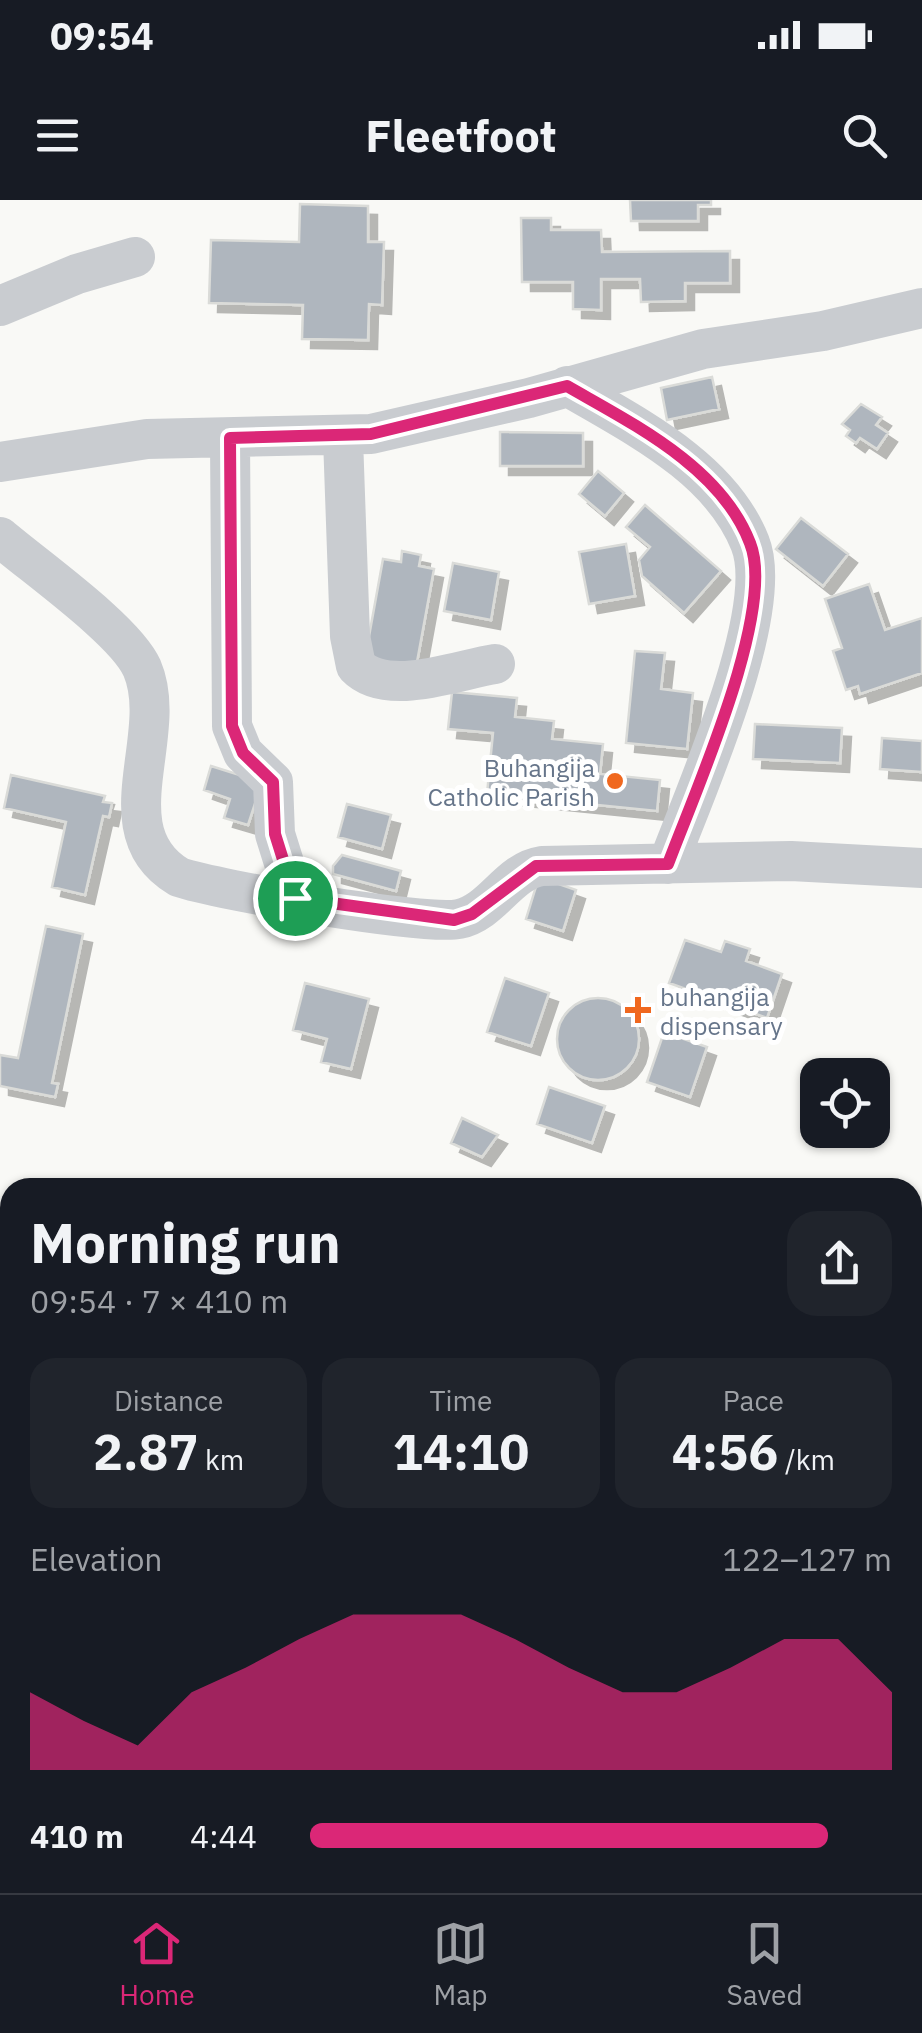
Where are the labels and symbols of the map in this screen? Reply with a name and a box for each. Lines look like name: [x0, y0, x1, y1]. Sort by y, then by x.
place label: Buhangija Catholic Parish: [428, 751, 595, 813]
marker: Buhangija Catholic Parish: [604, 770, 626, 792]
pin: [253, 856, 338, 941]
place label: buhangija dispensary: [660, 980, 783, 1042]
marker: buhangija dispensary: [625, 997, 651, 1023]

